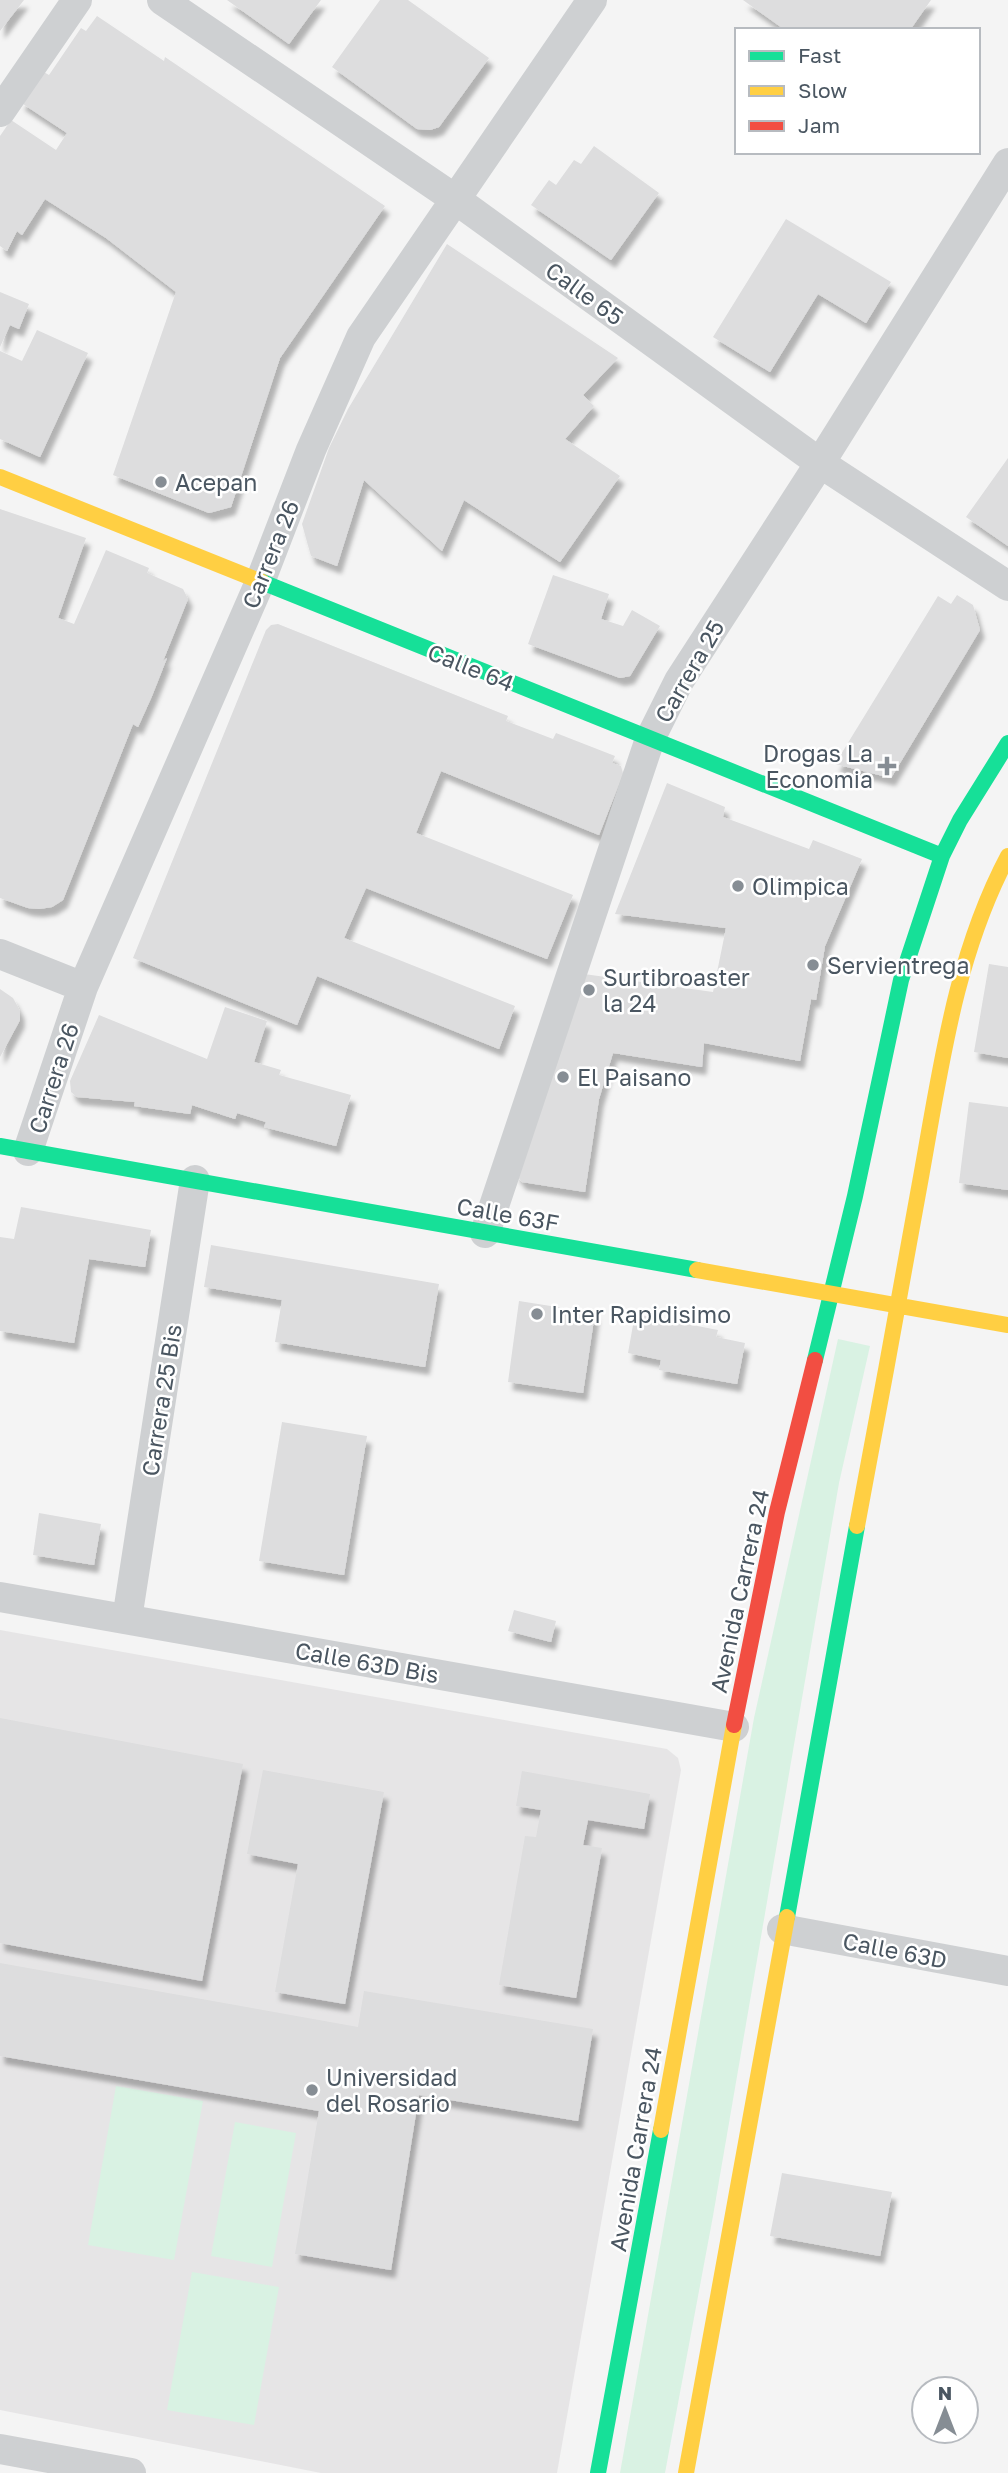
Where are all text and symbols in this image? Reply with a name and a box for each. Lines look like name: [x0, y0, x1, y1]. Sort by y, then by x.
legend: [735, 28, 980, 154]
text: Fast: [798, 42, 841, 68]
text: Slow: [798, 77, 847, 103]
text: Jam: [798, 112, 840, 138]
street label: Calle 65: [541, 255, 629, 331]
place label: Acepan: [175, 468, 257, 496]
marker: Acepan: [153, 474, 169, 490]
street label: Carrera 26: [236, 496, 304, 612]
street label: Carrera 25: [648, 615, 730, 727]
street label: Calle 64: [424, 637, 518, 697]
place label: Drogas La Economia: [763, 739, 873, 793]
marker: Drogas La Economia: [879, 758, 895, 774]
place label: Olimpica: [752, 872, 849, 900]
marker: Olimpica: [730, 878, 746, 894]
place label: Servientrega: [827, 951, 969, 979]
marker: Servientrega: [805, 957, 821, 973]
place label: Surtibroaster la 24: [603, 963, 750, 1017]
marker: Surtibroaster la 24: [581, 982, 597, 998]
street label: Carrera 26: [22, 1019, 84, 1137]
place label: El Paisano: [577, 1063, 691, 1091]
marker: El Paisano: [555, 1069, 571, 1085]
street label: Calle 63F: [455, 1191, 561, 1237]
place label: Inter Rapidisimo: [551, 1300, 731, 1328]
marker: Inter Rapidisimo: [529, 1306, 545, 1322]
street label: Carrera 25 Bis: [135, 1322, 187, 1478]
street label: Avenida Carrera 24: [704, 1487, 774, 1695]
street label: Calle 63D Bis: [293, 1636, 441, 1688]
street label: Calle 63D: [840, 1926, 950, 1974]
street label: Avenida Carrera 24: [603, 2044, 667, 2254]
place label: Universidad del Rosario: [326, 2063, 457, 2117]
marker: Universidad del Rosario: [304, 2082, 320, 2098]
north arrow: [910, 2375, 980, 2445]
text: N: [938, 2381, 952, 2404]

